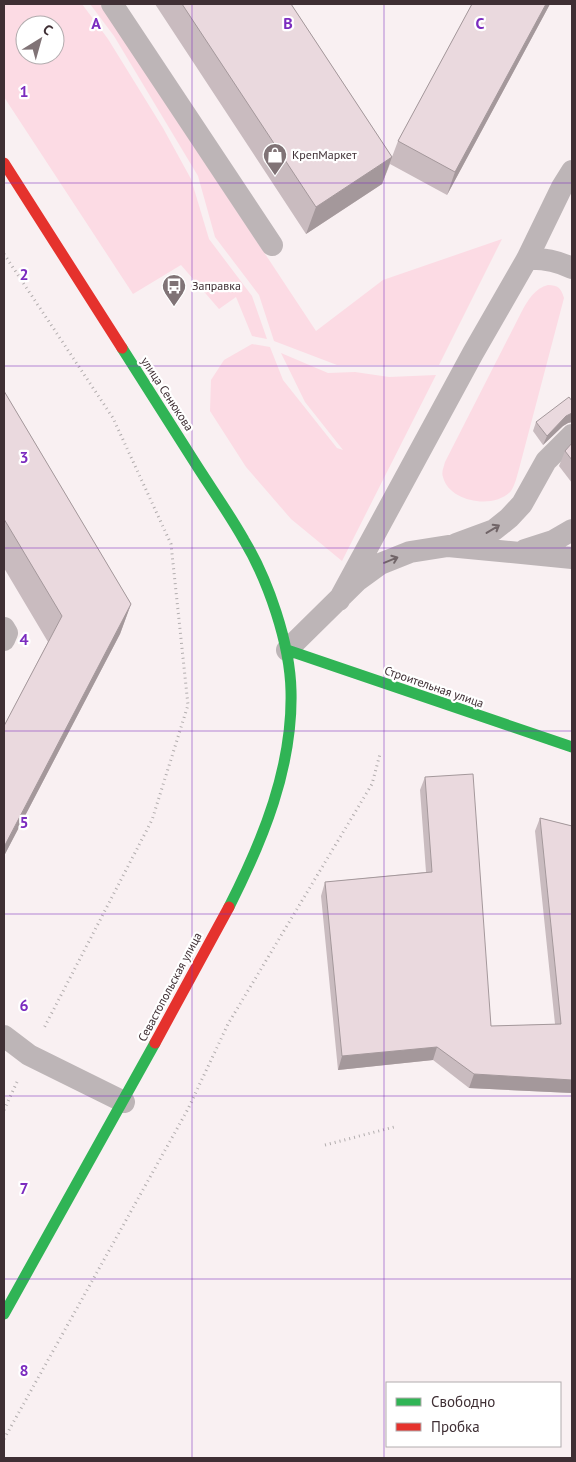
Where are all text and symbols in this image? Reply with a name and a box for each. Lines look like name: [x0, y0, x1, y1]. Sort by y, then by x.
text: A: [91, 13, 101, 33]
text: B: [283, 13, 293, 33]
text: C: [476, 13, 485, 33]
north arrow: [15, 15, 65, 65]
text: С: [39, 20, 57, 39]
text: 1: [19, 81, 29, 101]
shop icon: КрепМаркет: [262, 142, 288, 176]
place label: КрепМаркет: [292, 147, 357, 162]
text: 2: [19, 264, 29, 284]
bus stop icon: Заправка: [161, 273, 187, 307]
place label: Заправка: [192, 278, 241, 293]
street label: улица Сенюкова: [138, 354, 197, 434]
text: 3: [19, 447, 29, 467]
one-way arrow: [486, 523, 500, 533]
one-way arrow: [383, 555, 398, 564]
text: 4: [19, 629, 29, 649]
street label: Строительная улица: [382, 662, 486, 711]
text: 5: [19, 812, 29, 832]
street label: Севастопольская улица: [134, 930, 205, 1044]
text: 6: [19, 995, 29, 1015]
text: 7: [19, 1178, 29, 1198]
text: 8: [19, 1360, 29, 1380]
legend: [386, 1382, 561, 1447]
text: Свободно: [431, 1392, 495, 1411]
text: Пробка: [431, 1417, 480, 1436]

